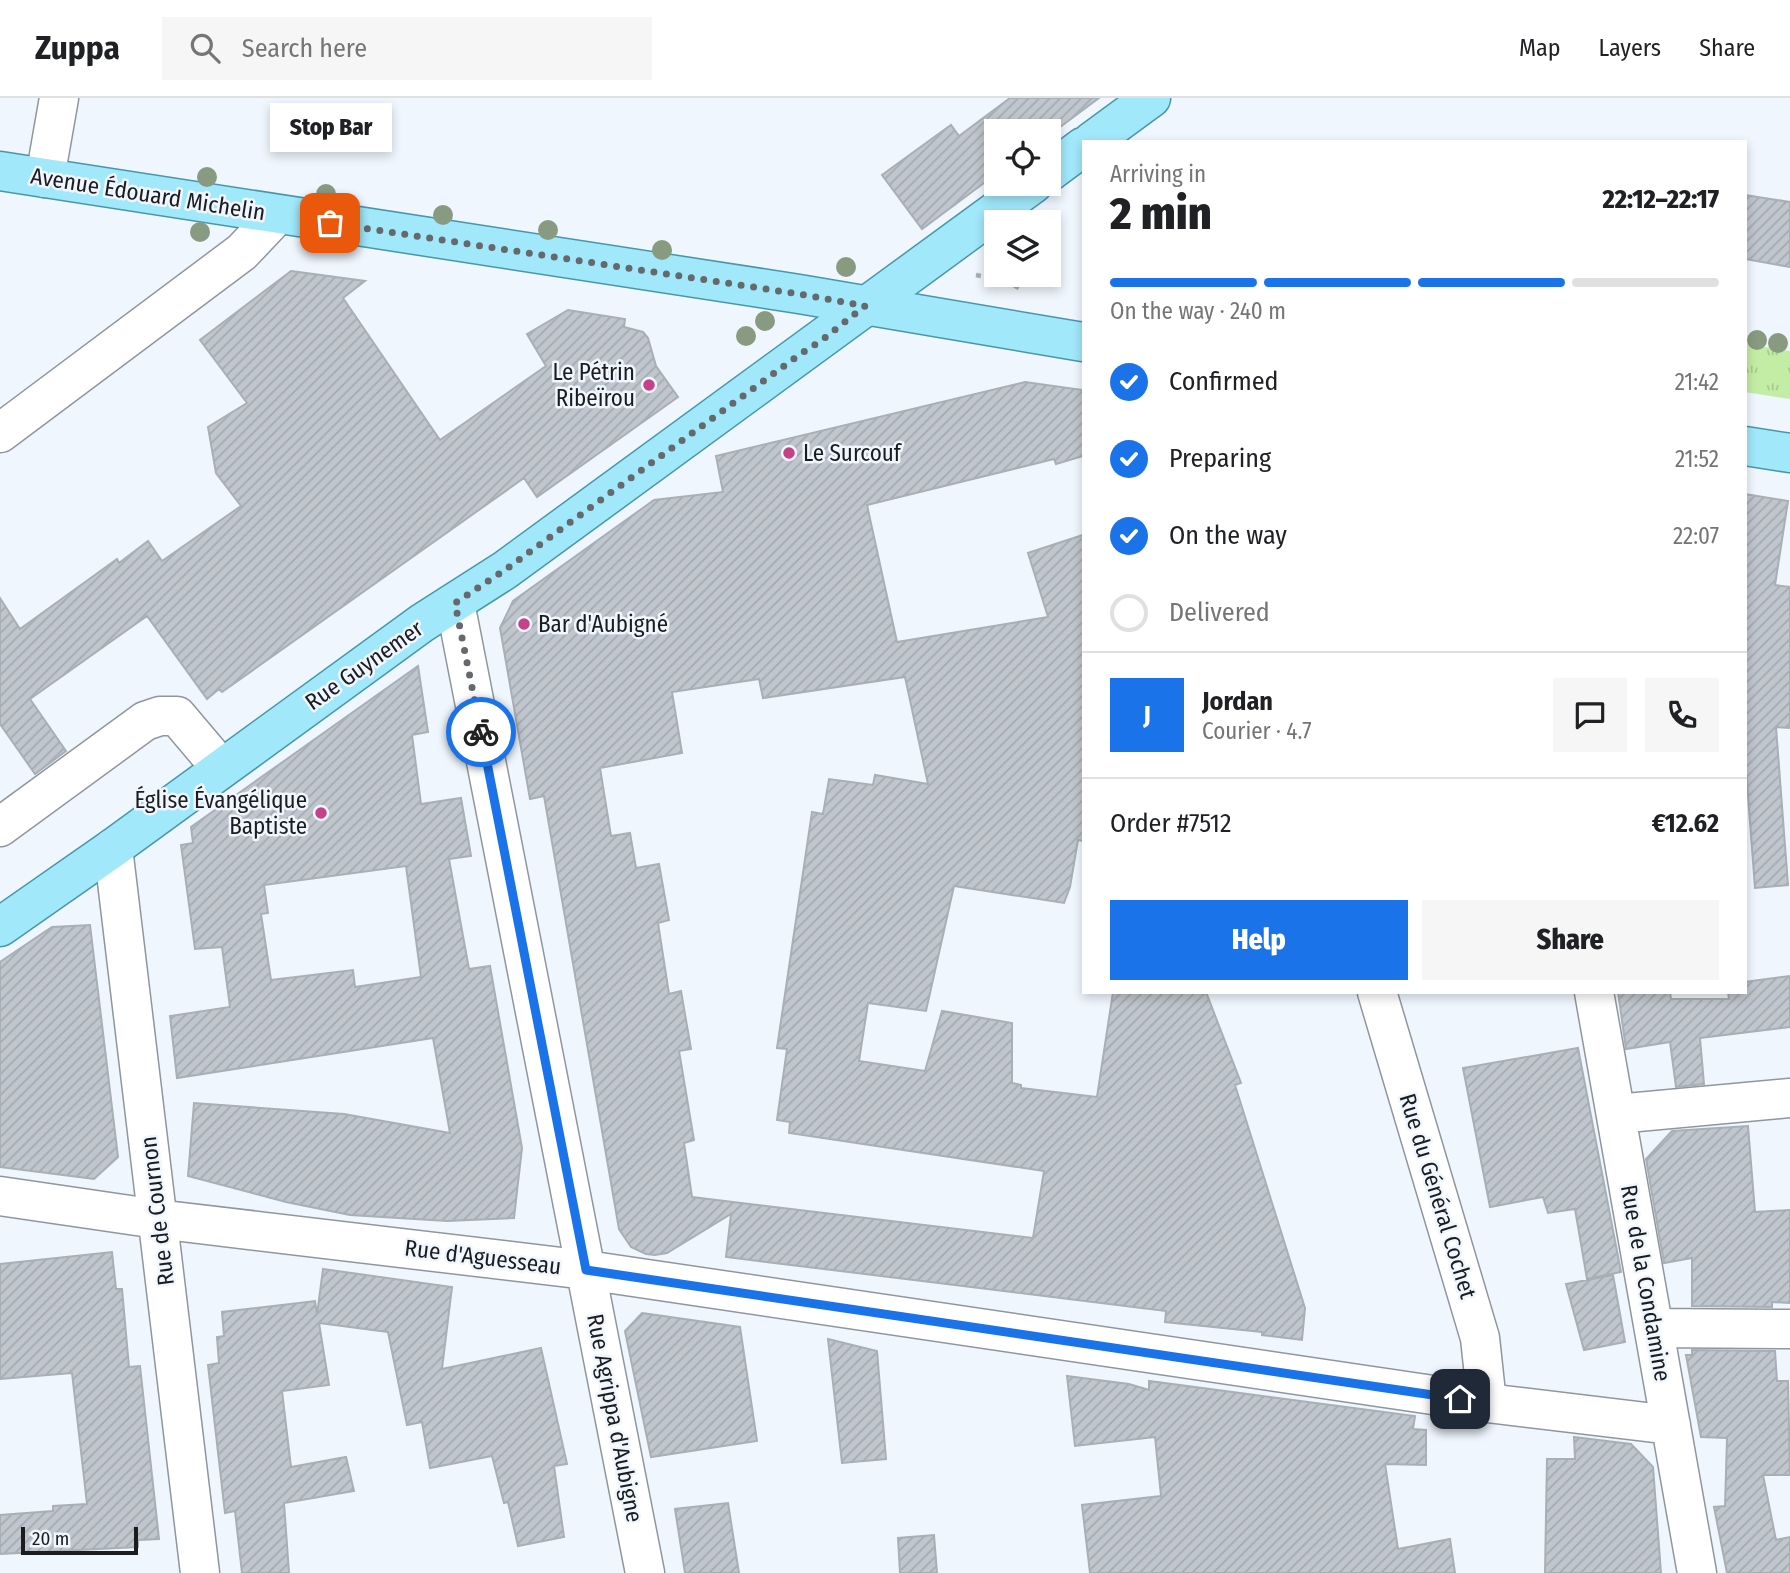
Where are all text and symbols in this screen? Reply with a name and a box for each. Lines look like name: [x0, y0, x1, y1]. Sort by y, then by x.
search box: [162, 17, 652, 80]
text: Zuppa: [35, 28, 120, 68]
icon: search: [186, 29, 224, 67]
text: Search here: [242, 33, 367, 64]
text: Map: [1519, 34, 1561, 62]
text: Layers: [1599, 34, 1661, 62]
text: Share: [1699, 34, 1755, 62]
callout: Stop Bar: [269, 104, 391, 153]
text: Stop Bar: [290, 113, 372, 141]
map controls: [984, 119, 1061, 287]
button: locate: [984, 119, 1061, 196]
text: Arriving in: [1110, 160, 1206, 188]
street label: Avenue Édouard Michelin: [29, 161, 267, 226]
text: 22:12–22:17: [1603, 184, 1719, 215]
text: 2 min: [1110, 186, 1212, 241]
pin: [300, 193, 360, 253]
icon: bag: [311, 204, 349, 242]
button: layers: [984, 210, 1061, 287]
text: On the way · 240 m: [1110, 297, 1286, 325]
place label: Le Pétrin Ribeïrou: [552, 358, 635, 412]
icon: check: [1110, 363, 1148, 401]
text: Confirmed: [1169, 366, 1279, 397]
text: 21:42: [1675, 368, 1719, 396]
marker: Le Pétrin Ribeïrou: [641, 377, 657, 393]
place label: Le Surcouf: [803, 439, 903, 467]
icon: check: [1110, 440, 1148, 478]
text: Preparing: [1169, 443, 1271, 474]
marker: Le Surcouf: [781, 445, 797, 461]
text: 21:52: [1675, 445, 1719, 473]
icon: check: [1110, 517, 1148, 555]
text: On the way: [1169, 520, 1287, 551]
text: 22:07: [1673, 522, 1719, 550]
text: Delivered: [1169, 597, 1270, 628]
place label: Bar d'Aubigné: [538, 610, 668, 638]
street label: Rue Guynemer: [300, 614, 428, 716]
marker: Bar d'Aubigné: [516, 616, 532, 632]
button: chat: [1553, 678, 1627, 752]
button: phone: [1645, 678, 1719, 752]
text: Jordan: [1202, 686, 1273, 717]
courier: [446, 697, 516, 767]
text: J: [1143, 700, 1151, 731]
icon: bike: [462, 713, 500, 751]
text: Courier · 4.7: [1202, 717, 1312, 745]
place label: Église Évangélique Baptiste: [134, 785, 307, 840]
marker: Église Évangélique Baptiste: [313, 805, 329, 821]
text: Order #7512: [1110, 808, 1231, 839]
text: €12.62: [1652, 808, 1719, 839]
button: Help: [1110, 900, 1408, 980]
button: Share: [1422, 900, 1719, 980]
street label: Rue du Général Cochet: [1393, 1090, 1483, 1302]
street label: Rue de Cournon: [134, 1135, 180, 1287]
street label: Rue de la Condamine: [1615, 1183, 1677, 1383]
street label: Rue d'Aguesseau: [403, 1234, 563, 1280]
street label: Rue Agrippa d'Aubigne: [581, 1311, 649, 1525]
pin: [1430, 1369, 1490, 1429]
icon: home: [1441, 1380, 1479, 1418]
scale bar: [21, 1524, 138, 1556]
text: 20 m: [32, 1527, 69, 1550]

